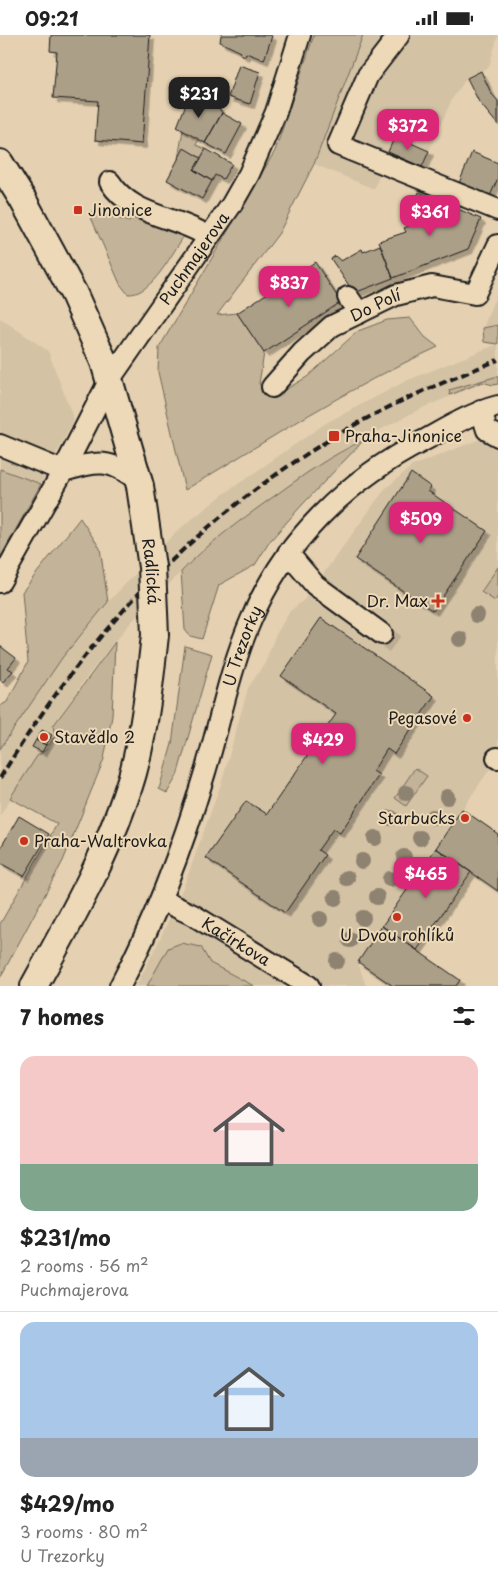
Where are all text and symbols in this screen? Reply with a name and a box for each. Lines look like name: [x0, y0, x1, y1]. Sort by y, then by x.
text: 09:21: [25, 4, 78, 32]
pin: $231: [169, 77, 229, 119]
text: $231: [180, 81, 218, 105]
pin: $372: [378, 109, 438, 151]
text: $372: [388, 113, 428, 137]
pin: $361: [400, 195, 460, 237]
place label: Jinonice: [88, 197, 152, 221]
text: $361: [411, 199, 449, 223]
marker: Jinonice: [72, 204, 84, 216]
street label: Puchmajerova: [152, 206, 234, 309]
pin: $837: [259, 265, 319, 308]
text: $837: [270, 270, 308, 294]
street label: Do Polí: [345, 281, 403, 327]
place label: Praha-Jinonice: [345, 423, 462, 447]
marker: Praha-Jinonice: [327, 429, 341, 443]
pin: $509: [391, 501, 451, 544]
text: $509: [400, 506, 442, 530]
street label: Radlická: [137, 536, 167, 605]
place label: Dr. Max: [367, 588, 428, 612]
marker: Dr. Max: [432, 595, 444, 607]
street label: U Trezorky: [216, 601, 267, 689]
place label: Pegasové: [388, 705, 457, 729]
marker: Pegasové: [461, 712, 473, 724]
pin: $429: [293, 723, 353, 765]
place label: Stavědlo 2: [54, 724, 135, 748]
text: $429: [302, 727, 344, 751]
marker: Stavědlo 2: [38, 731, 50, 743]
place label: Starbucks: [378, 805, 455, 829]
marker: Starbucks: [459, 812, 471, 824]
place label: Praha-Waltrovka: [34, 828, 167, 852]
marker: Praha-Waltrovka: [18, 835, 30, 847]
pin: $465: [396, 857, 456, 899]
text: $465: [405, 861, 447, 885]
street label: Kačírkova: [198, 910, 276, 971]
marker: U Dvou rohlíků: [391, 911, 403, 923]
place label: U Dvou rohlíků: [340, 922, 454, 946]
text: 7 homes: [20, 1000, 104, 1032]
icon: filters: [450, 1002, 478, 1030]
icon: home: [204, 1089, 294, 1179]
text: $231/mo: [20, 1221, 111, 1253]
text: 2 rooms · 56 m²: [20, 1253, 149, 1277]
text: Puchmajerova: [20, 1277, 129, 1301]
icon: home: [204, 1354, 294, 1444]
text: $429/mo: [20, 1487, 114, 1519]
text: 3 rooms · 80 m²: [20, 1519, 148, 1543]
text: U Trezorky: [20, 1543, 105, 1567]

